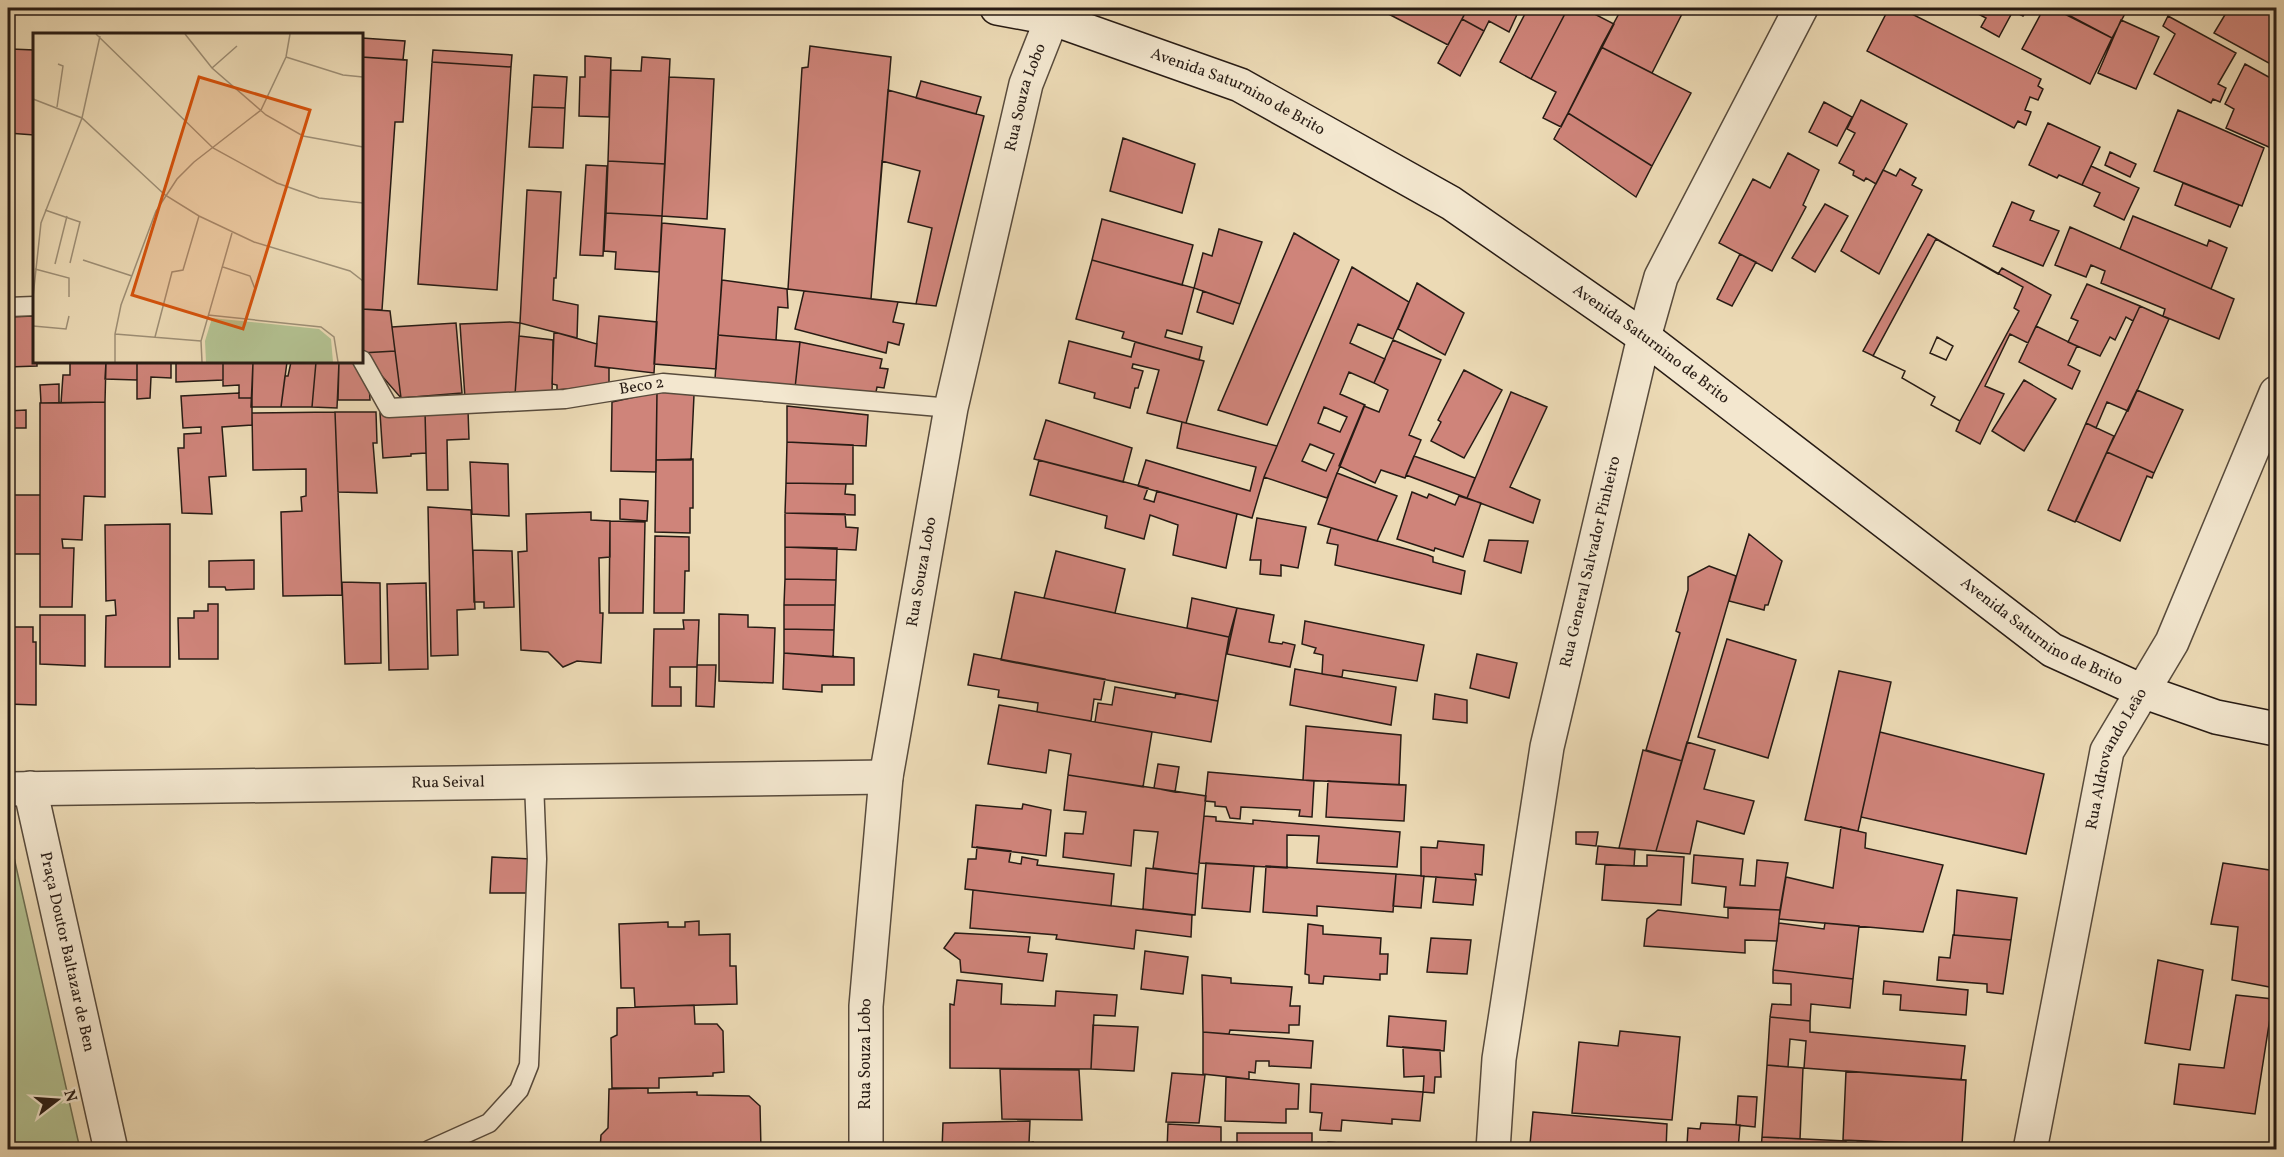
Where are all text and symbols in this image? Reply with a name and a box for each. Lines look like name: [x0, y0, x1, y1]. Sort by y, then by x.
inset map: [33, 33, 363, 363]
street label: Rua Souza Lobo: [1000, 40, 1052, 154]
street label: Avenida Saturnino de Brito: [1147, 43, 1329, 141]
street label: Avenida Saturnino de Brito: [1568, 279, 1734, 409]
street label: Beco 2: [618, 372, 666, 401]
street label: Rua General Salvador Pinheiro: [1555, 454, 1626, 670]
street label: Rua Souza Lobo: [902, 515, 943, 629]
street label: Avenida Saturnino de Brito: [1955, 572, 2126, 692]
street label: Rua Aldrovando Leão: [2081, 684, 2153, 832]
street label: Rua Seival: [411, 771, 485, 794]
street label: Praça Doutor Baltazar de Ben: [34, 850, 100, 1054]
street label: Rua Souza Lobo: [855, 997, 878, 1110]
north arrow: [27, 1070, 87, 1130]
text: N: [57, 1087, 82, 1105]

